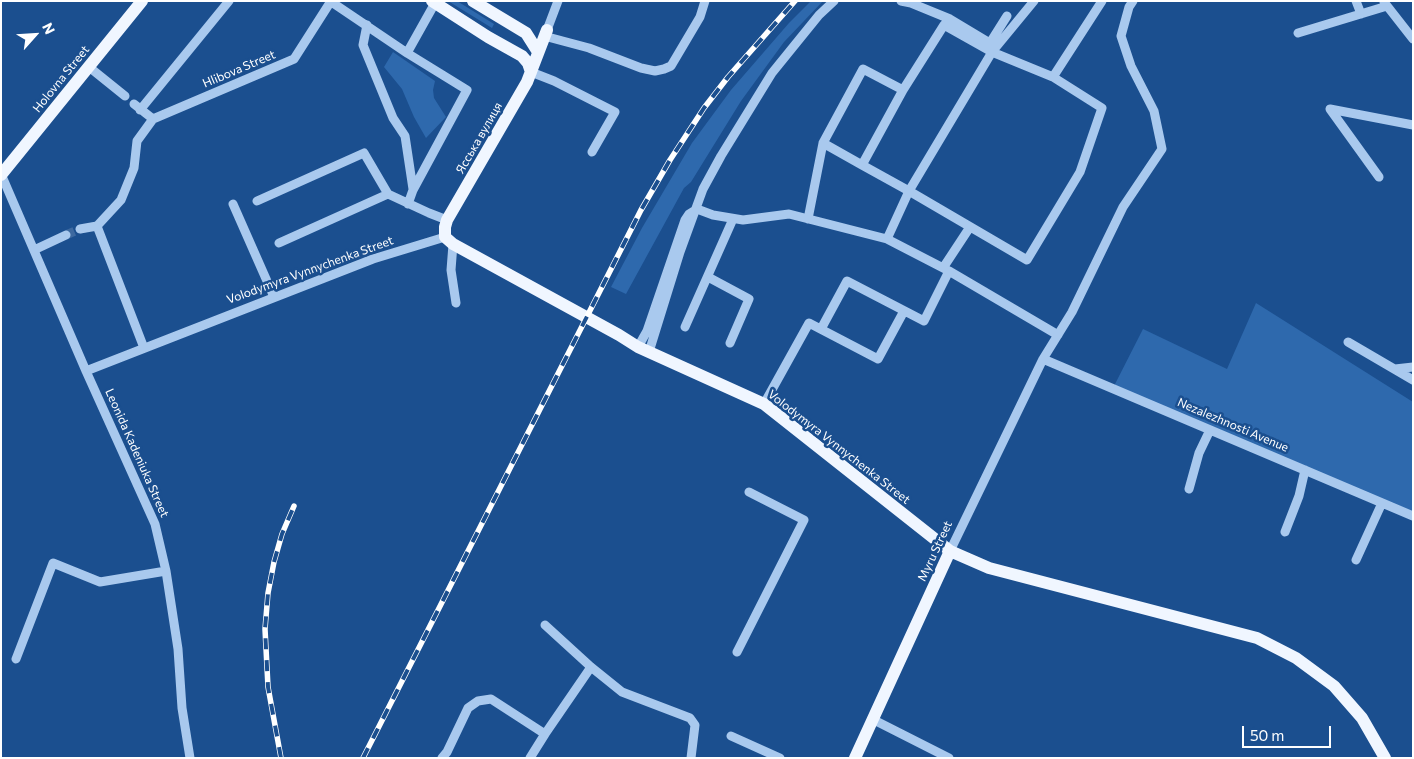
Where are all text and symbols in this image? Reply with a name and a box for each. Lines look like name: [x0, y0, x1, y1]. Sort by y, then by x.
north arrow: [10, 10, 60, 60]
text: N: [39, 20, 59, 37]
street label: Holovna Street: [30, 43, 92, 115]
street label: Hlibova Street: [200, 47, 278, 91]
street label: Ясська вулиця: [453, 100, 505, 176]
street label: Volodymyra Vynnychenka Street: [225, 233, 395, 307]
street label: Leonida Kadeniuka Street: [102, 387, 172, 519]
street label: Volodymyra Vynnychenka Street: [765, 387, 913, 507]
street label: Nezalezhnosti Avenue: [1175, 395, 1291, 455]
street label: Myru Street: [915, 518, 955, 584]
scale bar: [1244, 716, 1333, 748]
text: 50 m: [1250, 726, 1284, 744]

